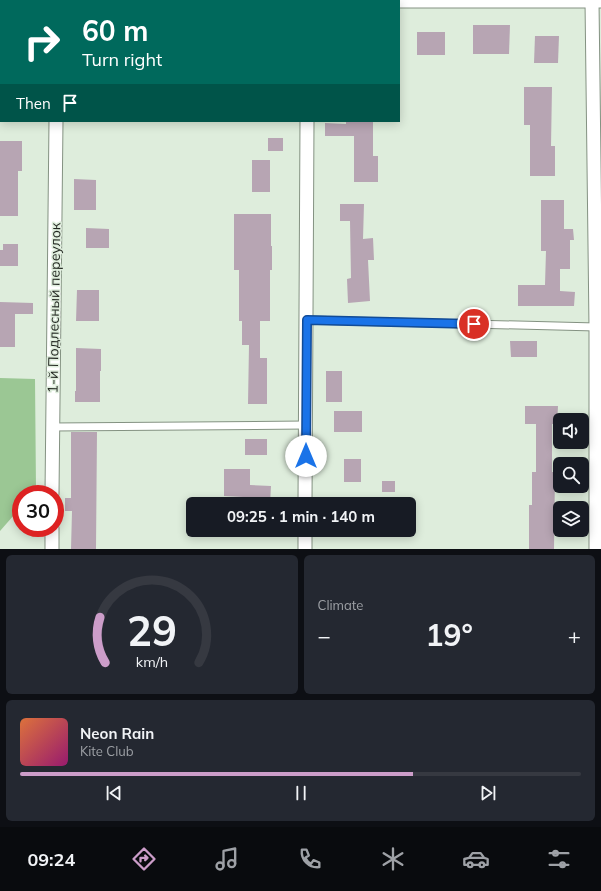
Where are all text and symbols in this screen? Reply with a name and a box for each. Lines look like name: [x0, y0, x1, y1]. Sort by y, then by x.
text: 60 m: [82, 13, 148, 48]
icon: right: [16, 16, 68, 68]
text: Turn right: [82, 48, 162, 71]
icon: arrive: [59, 92, 81, 114]
text: Then: [16, 94, 51, 113]
street label: 1-й Подлесный переулок: [44, 222, 64, 394]
pin: [457, 307, 491, 341]
icon: arrive: [463, 313, 485, 335]
map controls: [553, 413, 589, 537]
button: sound: [553, 413, 589, 449]
position arrow: [285, 435, 327, 477]
button: search: [553, 457, 589, 493]
speed limit sign: 30: [12, 485, 64, 537]
button: layers: [553, 501, 589, 537]
text: 09:25 · 1 min · 140 m: [227, 507, 375, 526]
text: Climate: [318, 597, 363, 613]
text: 29: [127, 603, 177, 655]
text: 19°: [426, 616, 473, 654]
text: −: [318, 622, 331, 650]
text: +: [568, 622, 581, 650]
text: km/h: [136, 652, 168, 670]
text: Neon Rain: [80, 724, 154, 743]
text: Kite Club: [80, 743, 134, 759]
icon: previous: [103, 782, 125, 804]
icon: pause: [290, 782, 312, 804]
icon: next: [477, 782, 499, 804]
icon: directions: [130, 845, 158, 873]
icon: music: [213, 845, 241, 873]
icon: phone: [296, 845, 324, 873]
icon: climate: [379, 845, 407, 873]
icon: car: [462, 845, 490, 873]
icon: filters: [545, 845, 573, 873]
text: 09:24: [28, 848, 75, 871]

